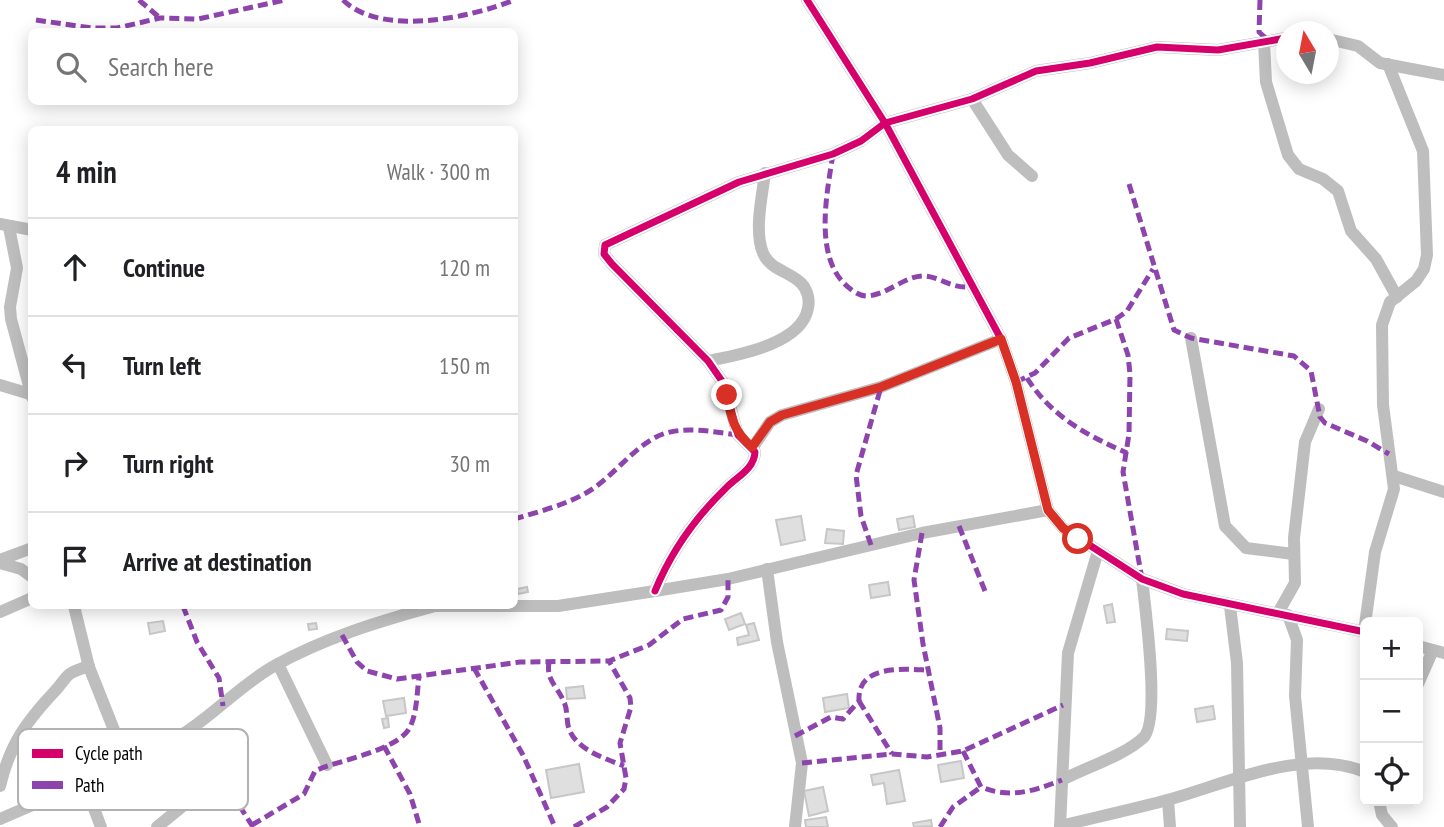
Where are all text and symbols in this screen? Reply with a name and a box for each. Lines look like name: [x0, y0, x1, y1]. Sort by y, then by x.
north arrow: [1276, 21, 1339, 84]
search box: [28, 28, 518, 105]
icon: search: [52, 48, 90, 86]
text: Search here: [108, 50, 214, 83]
text: 4 min: [56, 152, 117, 191]
text: Walk · 300 m: [387, 157, 490, 186]
icon: ahead: [56, 248, 94, 286]
text: Continue: [123, 251, 205, 284]
text: 120 m: [439, 253, 490, 282]
icon: left: [56, 346, 94, 384]
text: Turn left: [123, 349, 201, 382]
text: 150 m: [439, 351, 490, 380]
route end: [711, 379, 742, 410]
icon: right: [56, 444, 94, 482]
text: Turn right: [123, 447, 214, 480]
text: 30 m: [449, 449, 490, 478]
route start: [1062, 523, 1093, 554]
icon: arrive: [56, 542, 94, 580]
text: Arrive at destination: [123, 545, 312, 578]
map controls: [1360, 617, 1423, 806]
button: +: [1360, 617, 1423, 680]
button: −: [1360, 680, 1423, 743]
legend: [18, 729, 248, 810]
text: Cycle path: [75, 741, 143, 765]
button: locate: [1360, 743, 1423, 806]
text: Path: [75, 773, 104, 797]

